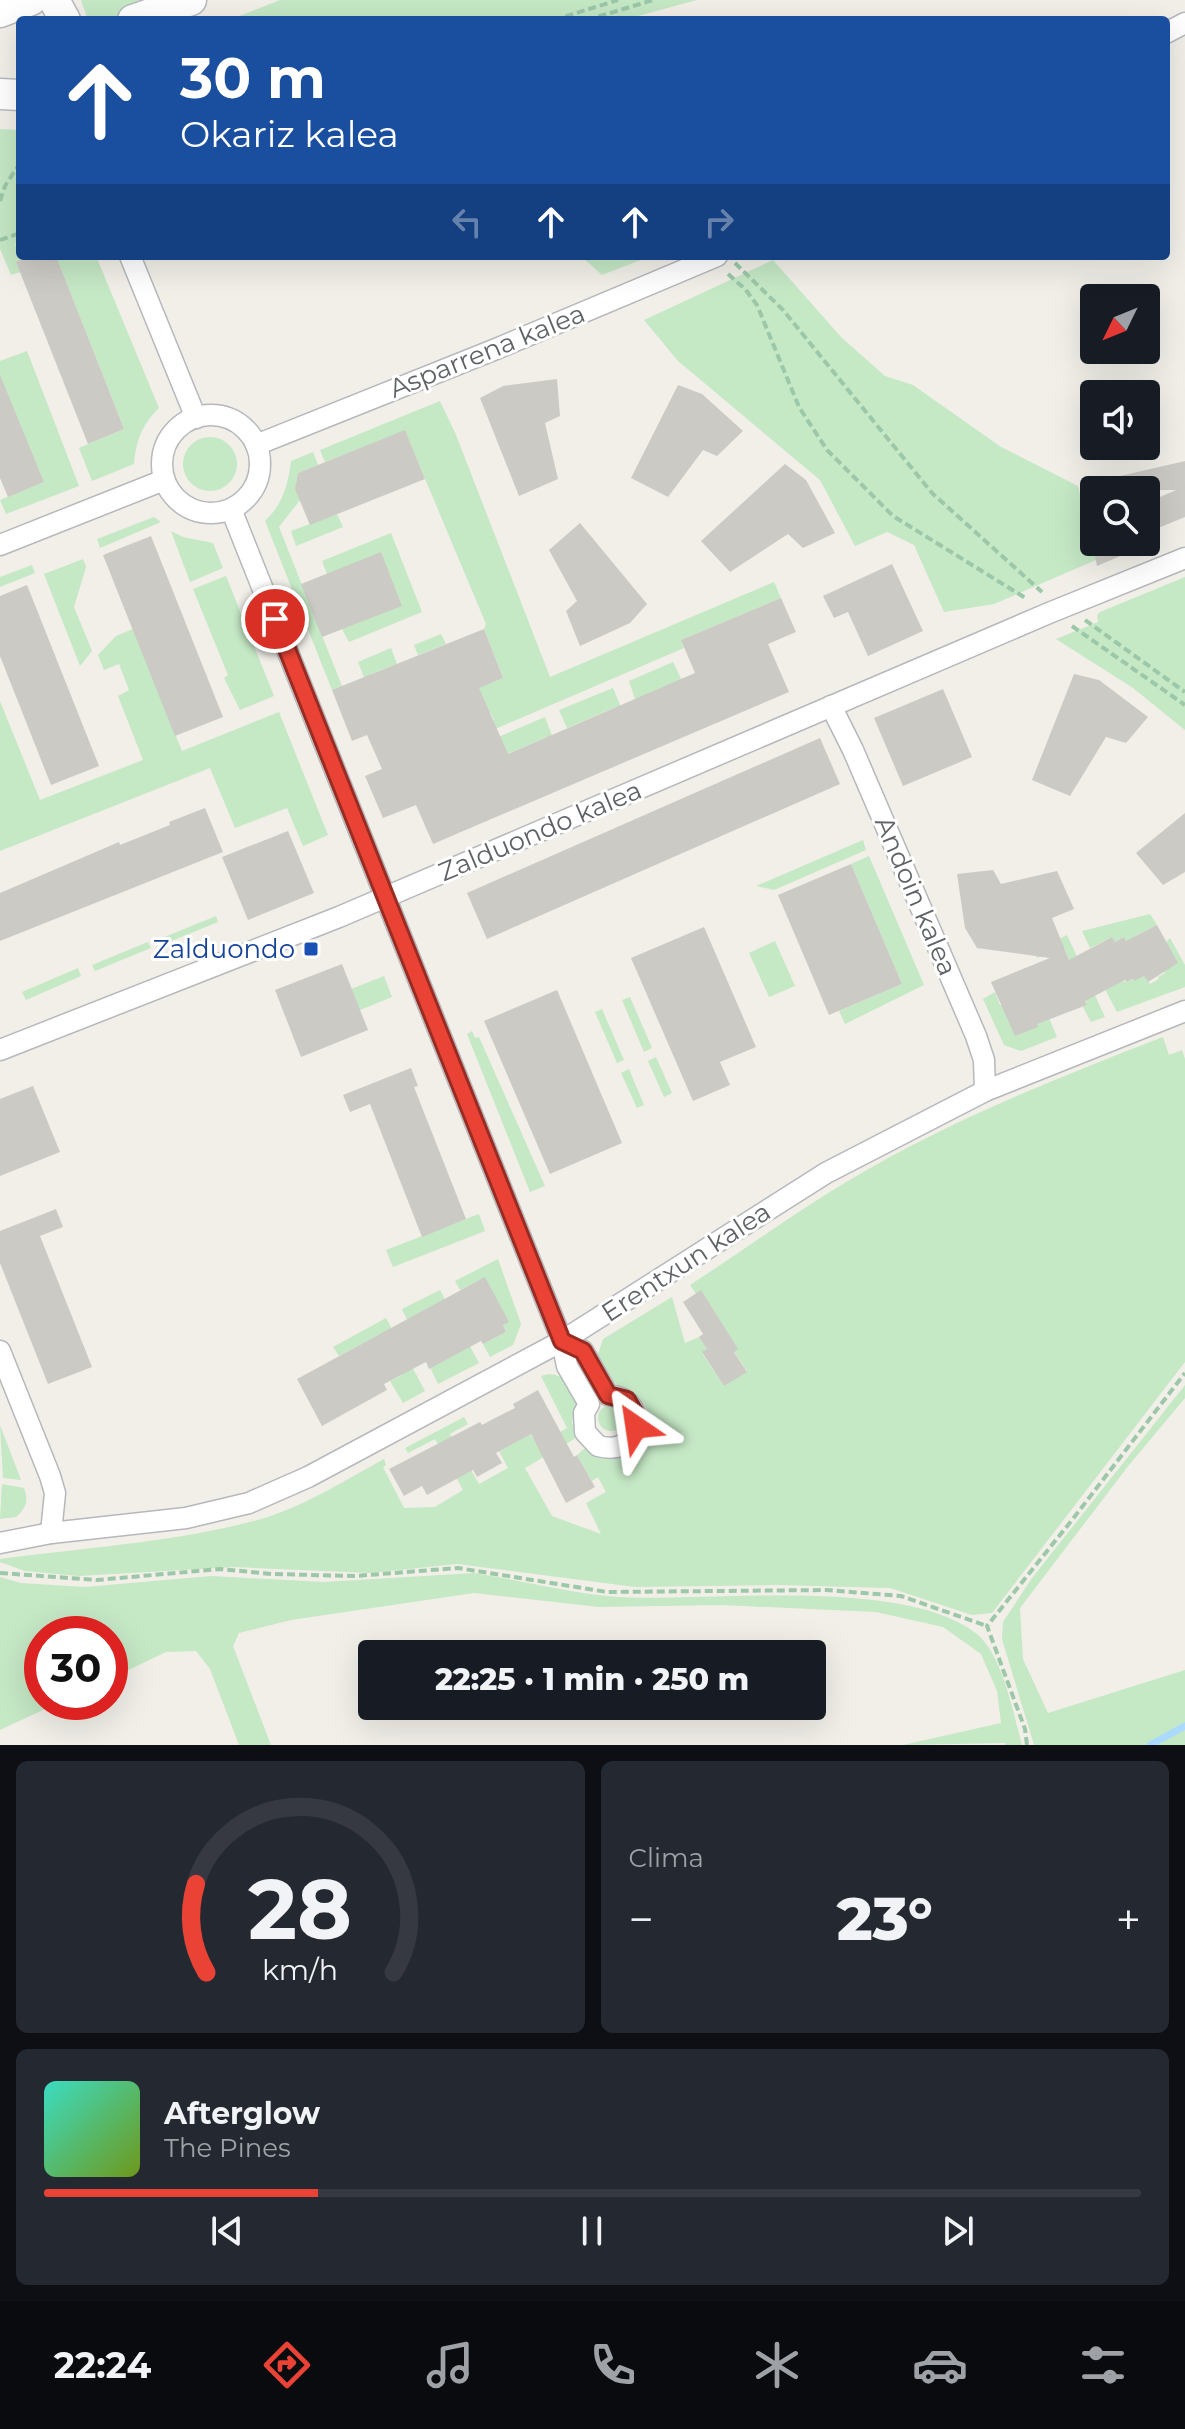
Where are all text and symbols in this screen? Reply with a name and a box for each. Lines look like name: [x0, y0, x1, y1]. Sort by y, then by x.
text: 30 m: [180, 44, 326, 112]
icon: ahead: [48, 48, 152, 152]
text: Okariz kalea: [180, 112, 399, 156]
icon: left: [445, 200, 489, 244]
icon: ahead: [529, 200, 573, 244]
icon: ahead: [613, 200, 657, 244]
icon: right: [697, 200, 741, 244]
north arrow: [1080, 284, 1160, 364]
map controls: [1080, 284, 1160, 556]
street label: Asparrena kalea: [385, 297, 589, 405]
button: sound: [1080, 380, 1160, 460]
button: search: [1080, 476, 1160, 556]
pin: [241, 585, 309, 653]
icon: arrive: [253, 597, 297, 641]
street label: Zalduondo kalea: [434, 774, 646, 888]
street label: Andoin kalea: [868, 812, 964, 980]
place label: Zalduondo: [153, 933, 295, 965]
marker: Zalduondo: [302, 940, 320, 958]
street label: Erentxun kalea: [595, 1195, 777, 1329]
position arrow: [594, 1385, 678, 1469]
speed limit sign: 30: [24, 1616, 128, 1720]
text: 22:25 · 1 min · 250 m: [435, 1661, 749, 1698]
text: Clima: [629, 1842, 704, 1874]
text: 28: [248, 1858, 352, 1960]
text: 23°: [837, 1882, 933, 1955]
text: −: [629, 1892, 654, 1946]
text: +: [1116, 1892, 1141, 1946]
text: km/h: [262, 1952, 338, 1987]
text: Afterglow: [164, 2095, 320, 2132]
text: The Pines: [164, 2132, 291, 2164]
icon: previous: [205, 2209, 249, 2253]
icon: pause: [570, 2209, 614, 2253]
icon: next: [936, 2209, 980, 2253]
icon: directions: [259, 2337, 315, 2393]
icon: music: [422, 2337, 478, 2393]
icon: phone: [585, 2337, 641, 2393]
icon: climate: [749, 2337, 805, 2393]
icon: car: [912, 2337, 968, 2393]
icon: filters: [1075, 2337, 1131, 2393]
text: 22:24: [54, 2343, 151, 2387]

